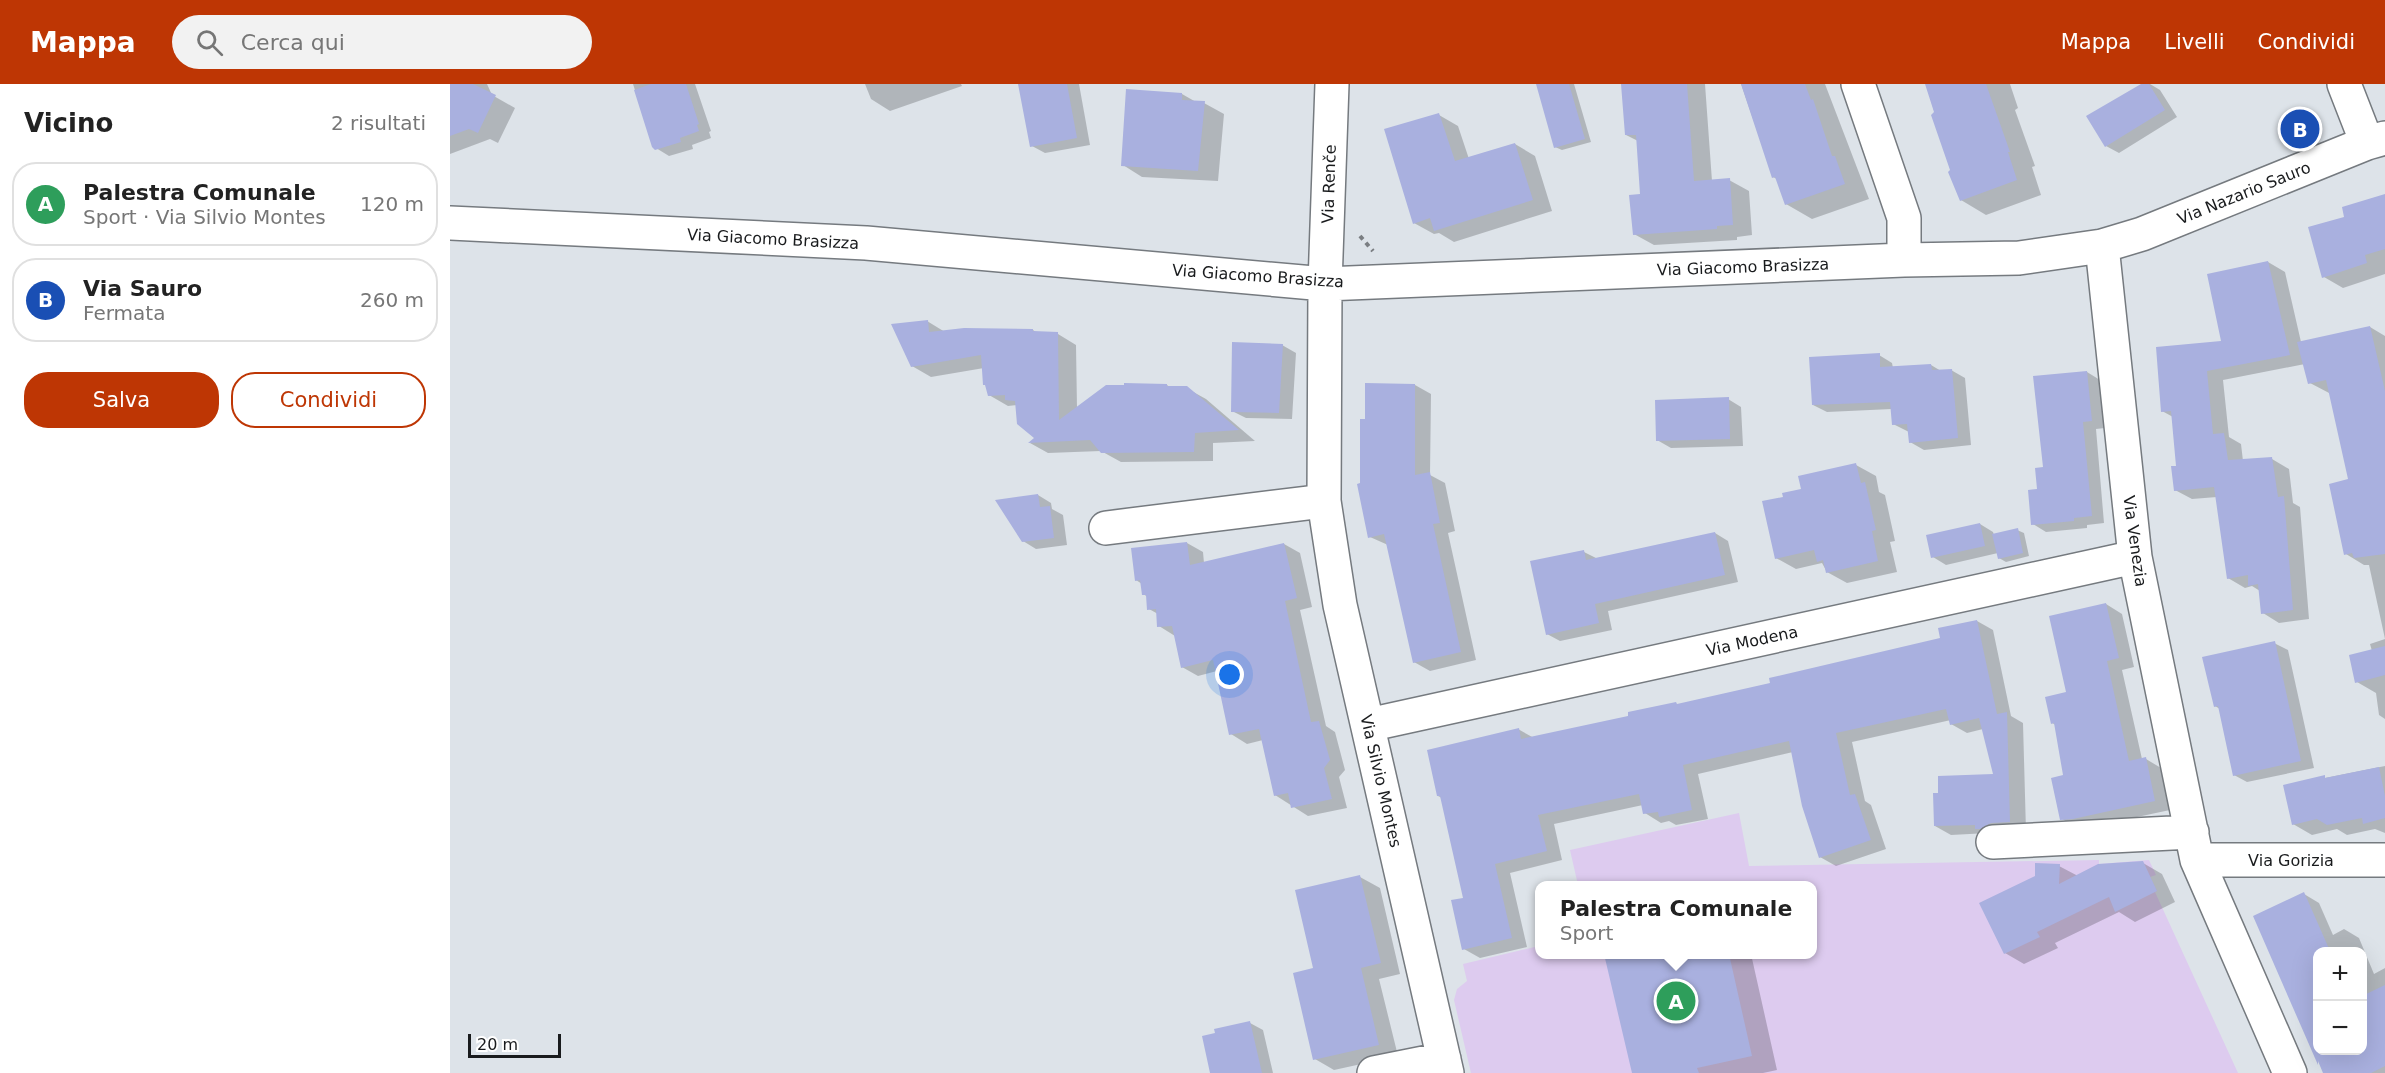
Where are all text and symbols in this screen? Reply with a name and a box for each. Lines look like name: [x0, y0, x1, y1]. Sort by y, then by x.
search box: [172, 15, 592, 69]
text: Mappa: [30, 26, 136, 59]
icon: search: [193, 26, 226, 59]
text: Cerca qui: [241, 30, 345, 55]
text: Mappa: [2061, 30, 2131, 54]
text: Livelli: [2164, 30, 2225, 54]
text: Condividi: [2258, 30, 2355, 54]
pin: B: [2280, 106, 2320, 152]
text: Vicino: [24, 108, 113, 138]
text: 2 risultati: [331, 111, 426, 135]
street label: Via Renče: [1318, 144, 1340, 224]
street label: Via Nazario Sauro: [2175, 158, 2313, 228]
text: Palestra Comunale: [83, 180, 316, 205]
text: A: [38, 192, 53, 216]
text: 120 m: [360, 192, 424, 216]
text: Sport · Via Silvio Montes: [83, 205, 326, 229]
street label: Via Giacomo Brasizza: [686, 225, 860, 253]
street label: Via Giacomo Brasizza: [1657, 254, 1829, 280]
street label: Via Giacomo Brasizza: [1171, 261, 1345, 291]
text: Via Sauro: [83, 276, 202, 301]
text: B: [38, 288, 53, 312]
text: 260 m: [360, 288, 424, 312]
text: Fermata: [83, 301, 165, 325]
button: Salva: [24, 372, 219, 428]
button: Condividi: [231, 372, 426, 428]
street label: Via Venezia: [2119, 494, 2151, 588]
street label: Via Modena: [1704, 622, 1800, 660]
your location: [1215, 660, 1244, 689]
street label: Via Silvio Montes: [1356, 713, 1406, 849]
street label: Via Gorizia: [2248, 851, 2334, 870]
popup: [1535, 881, 1817, 959]
text: Palestra Comunale: [1560, 896, 1792, 921]
text: Sport: [1560, 921, 1613, 945]
map controls: [2313, 947, 2367, 1055]
button: +: [2313, 947, 2367, 1001]
pin: A: [1656, 978, 1696, 1024]
button: −: [2313, 1001, 2367, 1055]
scale bar: [468, 1031, 561, 1058]
text: 20 m: [477, 1035, 518, 1054]

